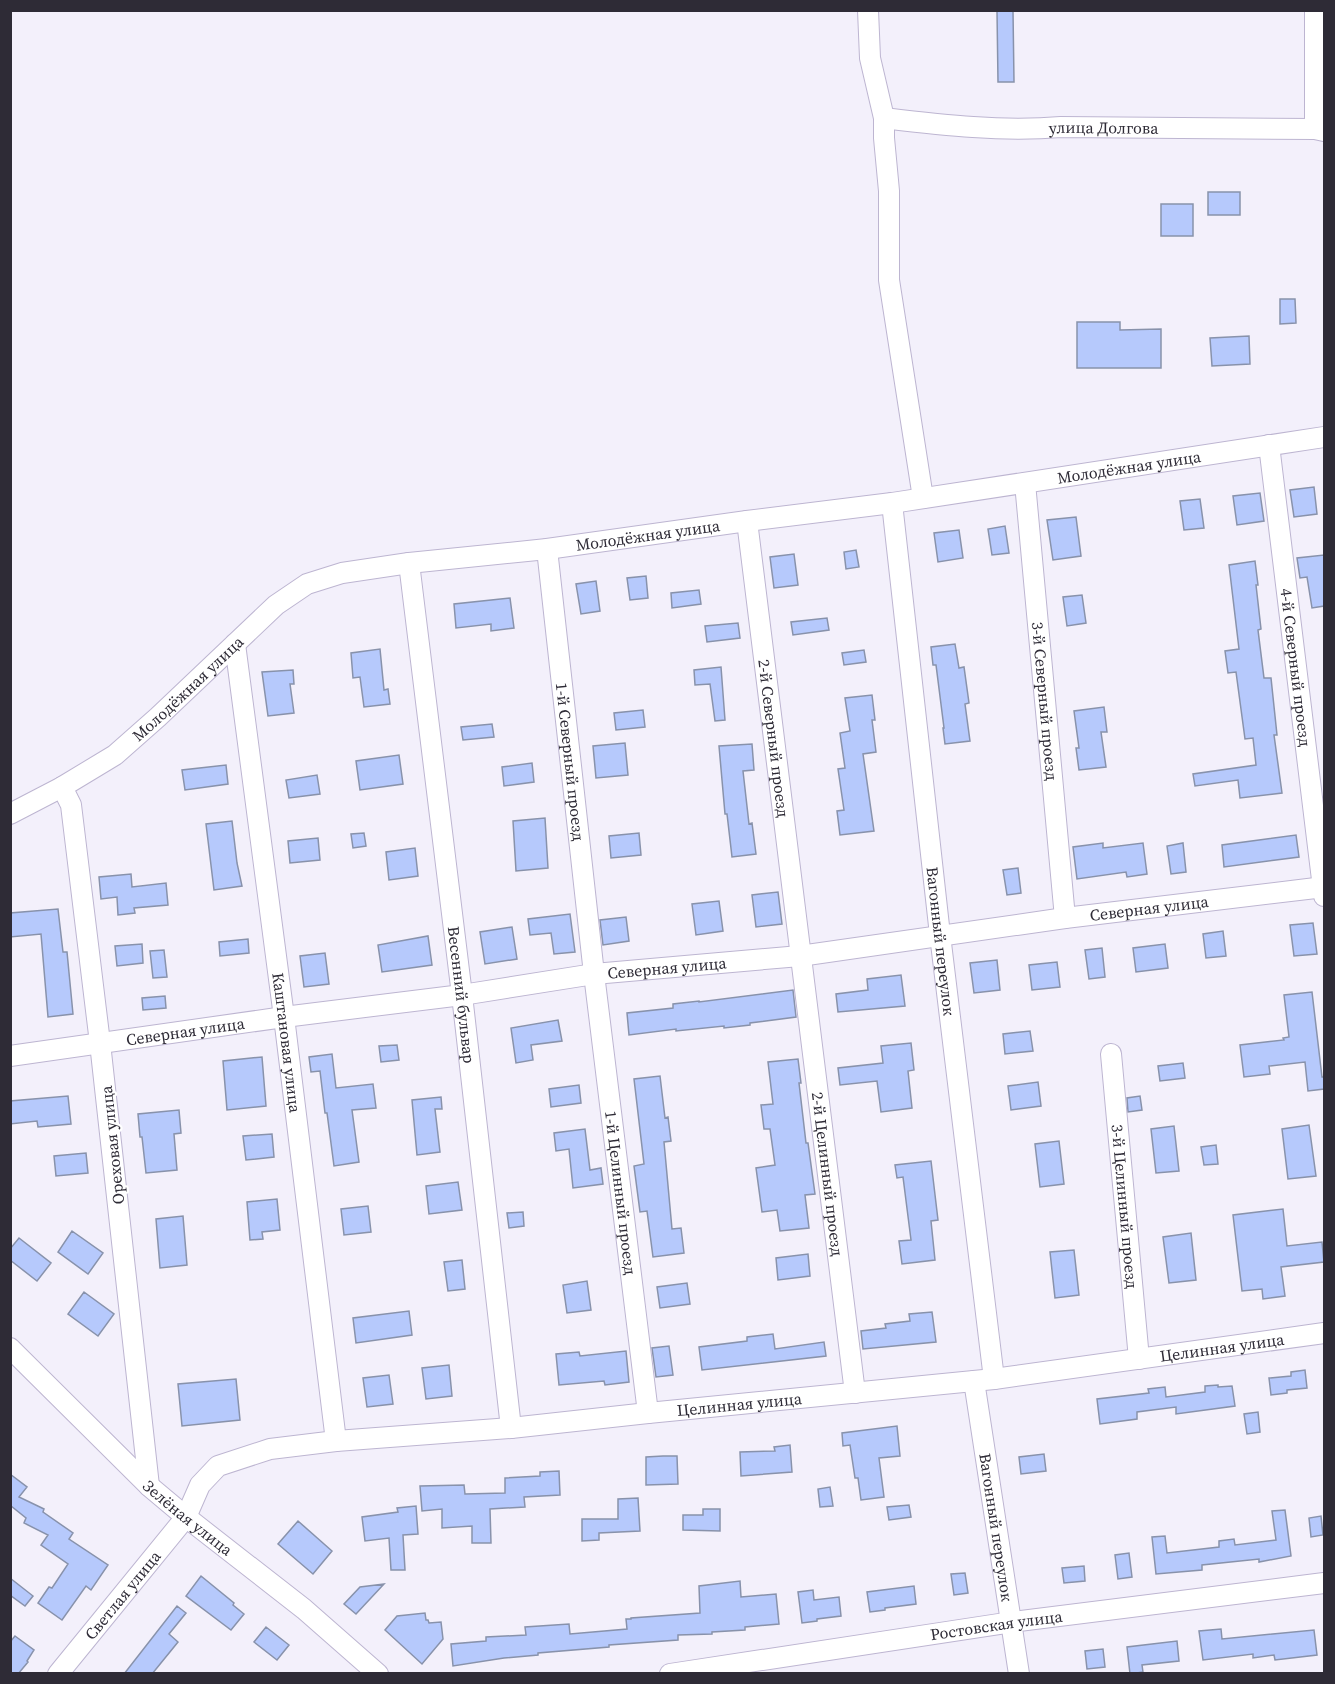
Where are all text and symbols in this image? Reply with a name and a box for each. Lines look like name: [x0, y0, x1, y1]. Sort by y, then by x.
street label: улица Долгова: [1048, 116, 1159, 139]
street label: Молодёжная улица: [1056, 445, 1203, 489]
street label: Молодёжная улица: [574, 514, 722, 556]
street label: 4-й Северный проезд: [1276, 587, 1317, 748]
street label: 3-й Северный проезд: [1027, 621, 1063, 781]
street label: Молодёжная улица: [127, 630, 249, 746]
street label: 2-й Северный проезд: [753, 658, 795, 819]
street label: 1-й Северный проезд: [551, 681, 590, 842]
street label: Вагонный переулок: [921, 866, 961, 1017]
street label: Северная улица: [1088, 890, 1211, 926]
street label: Весенний бульвар: [443, 925, 481, 1064]
street label: Северная улица: [606, 951, 728, 984]
street label: Каштановая улица: [267, 971, 307, 1115]
street label: Северная улица: [125, 1012, 247, 1050]
street label: Ореховая улица: [95, 1084, 129, 1206]
street label: 2-й Целинный проезд: [807, 1091, 849, 1257]
street label: 1-й Целинный проезд: [600, 1109, 642, 1276]
street label: 3-й Целинный проезд: [1106, 1123, 1143, 1290]
street label: Целинная улица: [1158, 1328, 1286, 1367]
street label: Целинная улица: [676, 1387, 804, 1421]
street label: Вагонный переулок: [974, 1452, 1019, 1603]
street label: Зелёная улица: [138, 1475, 238, 1561]
street label: Светлая улица: [79, 1545, 166, 1644]
street label: Ростовская улица: [929, 1605, 1064, 1645]

